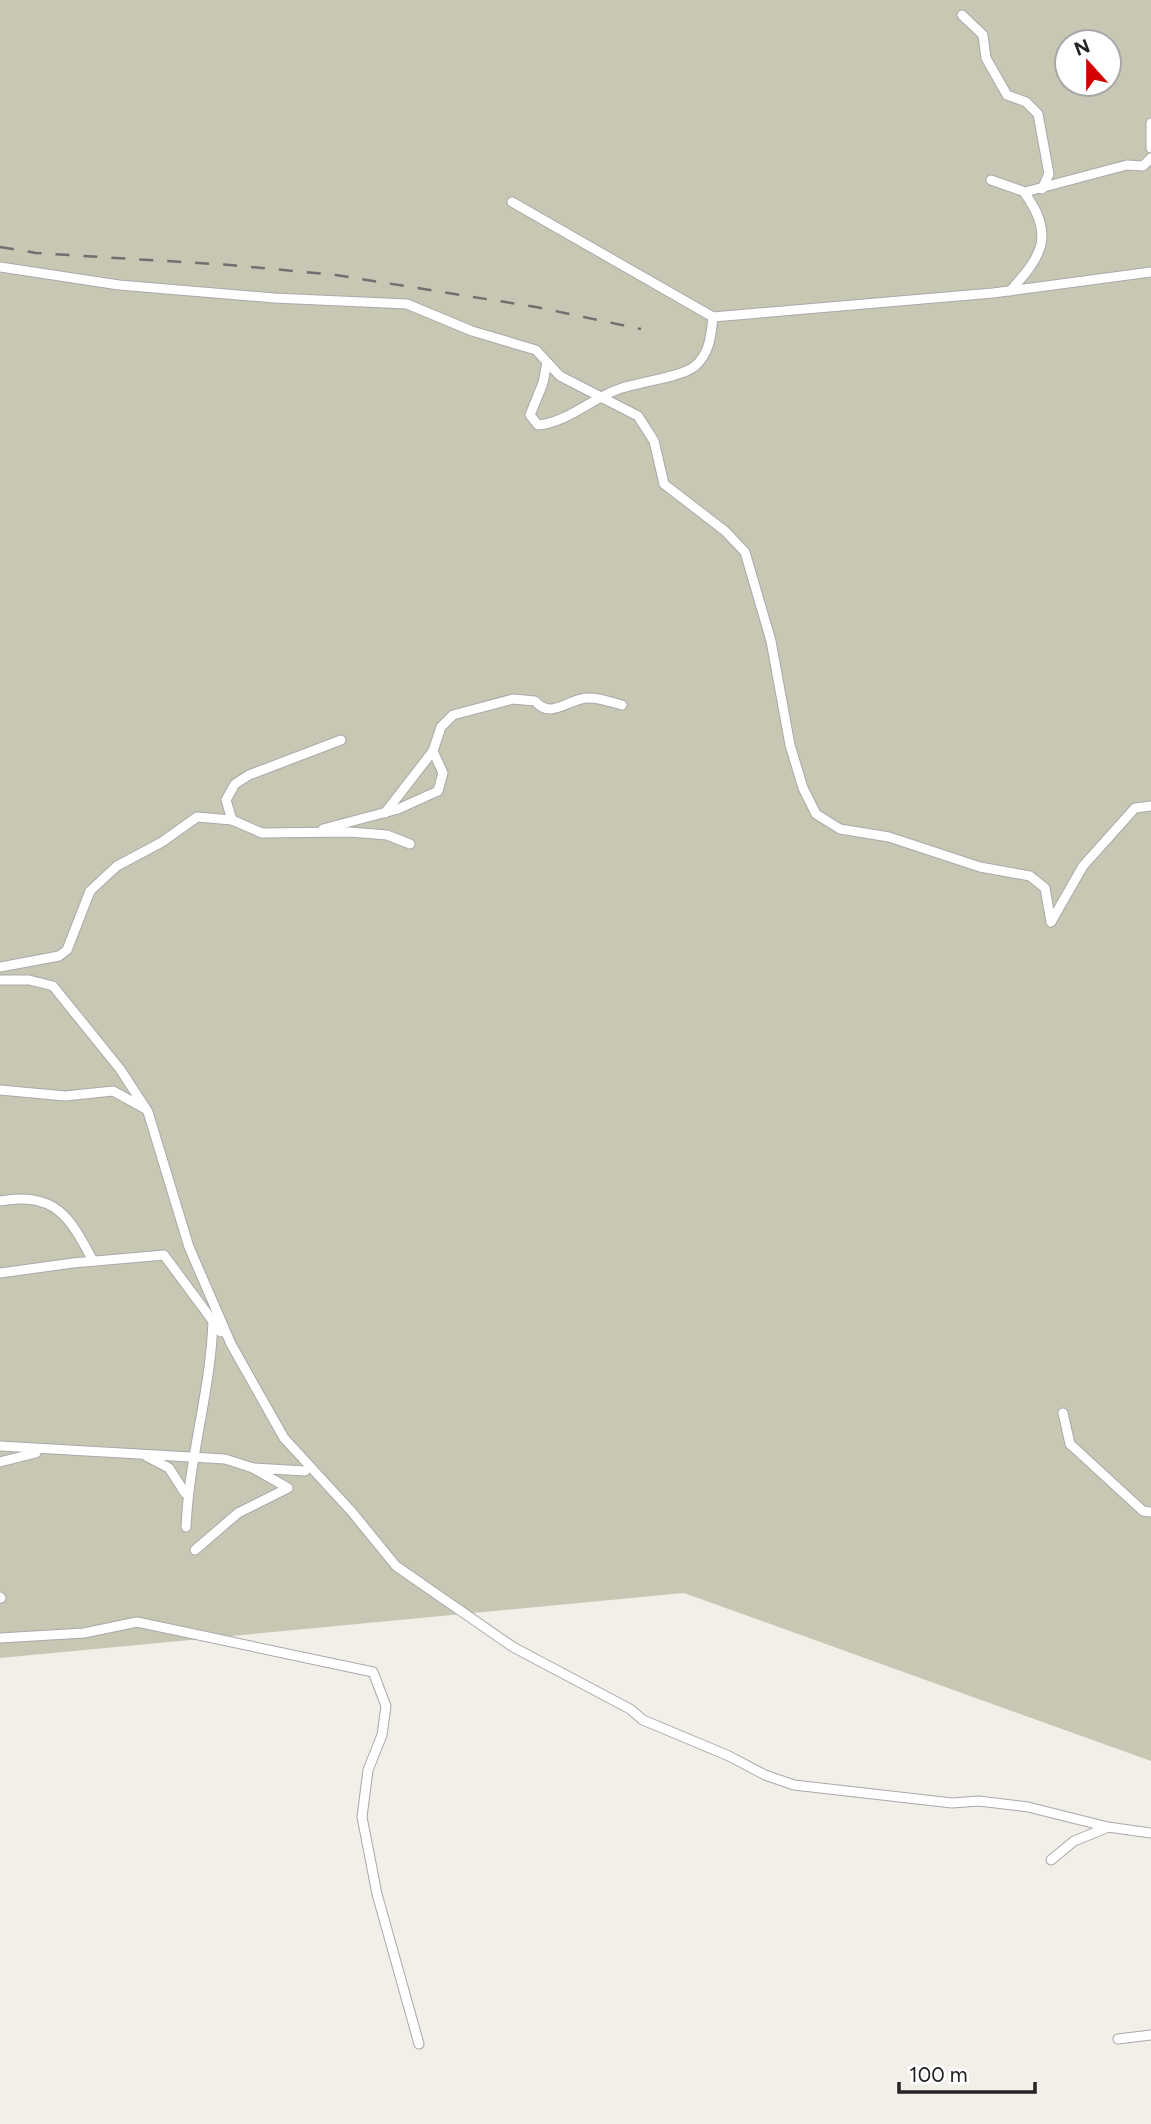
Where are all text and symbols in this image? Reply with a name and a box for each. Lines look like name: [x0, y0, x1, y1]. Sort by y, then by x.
north arrow: [1053, 28, 1123, 98]
text: N: [1071, 34, 1093, 61]
scale bar: [899, 2050, 1036, 2094]
text: 100 m: [909, 2062, 968, 2087]

